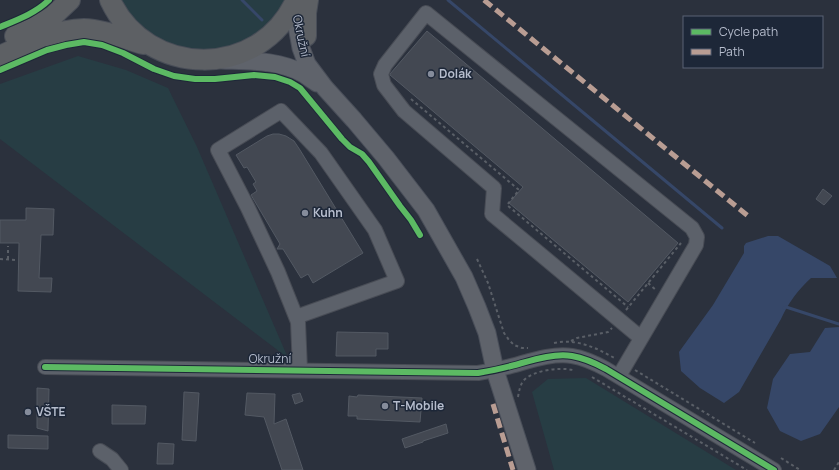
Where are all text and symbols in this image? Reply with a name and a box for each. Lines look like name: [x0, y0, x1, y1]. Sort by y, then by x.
street label: Okružní: [289, 13, 314, 59]
legend: [683, 16, 823, 68]
text: Cycle path: [719, 23, 778, 40]
text: Path: [719, 43, 745, 60]
place label: Dolák: [439, 65, 472, 82]
marker: Dolák: [426, 69, 436, 79]
place label: Kuhn: [313, 204, 343, 221]
marker: Kuhn: [300, 208, 310, 218]
street label: Okružní: [249, 350, 291, 367]
place label: T-Mobile: [393, 397, 444, 414]
marker: T-Mobile: [380, 401, 390, 411]
place label: VŠTE: [36, 403, 66, 420]
marker: VŠTE: [23, 407, 33, 417]

